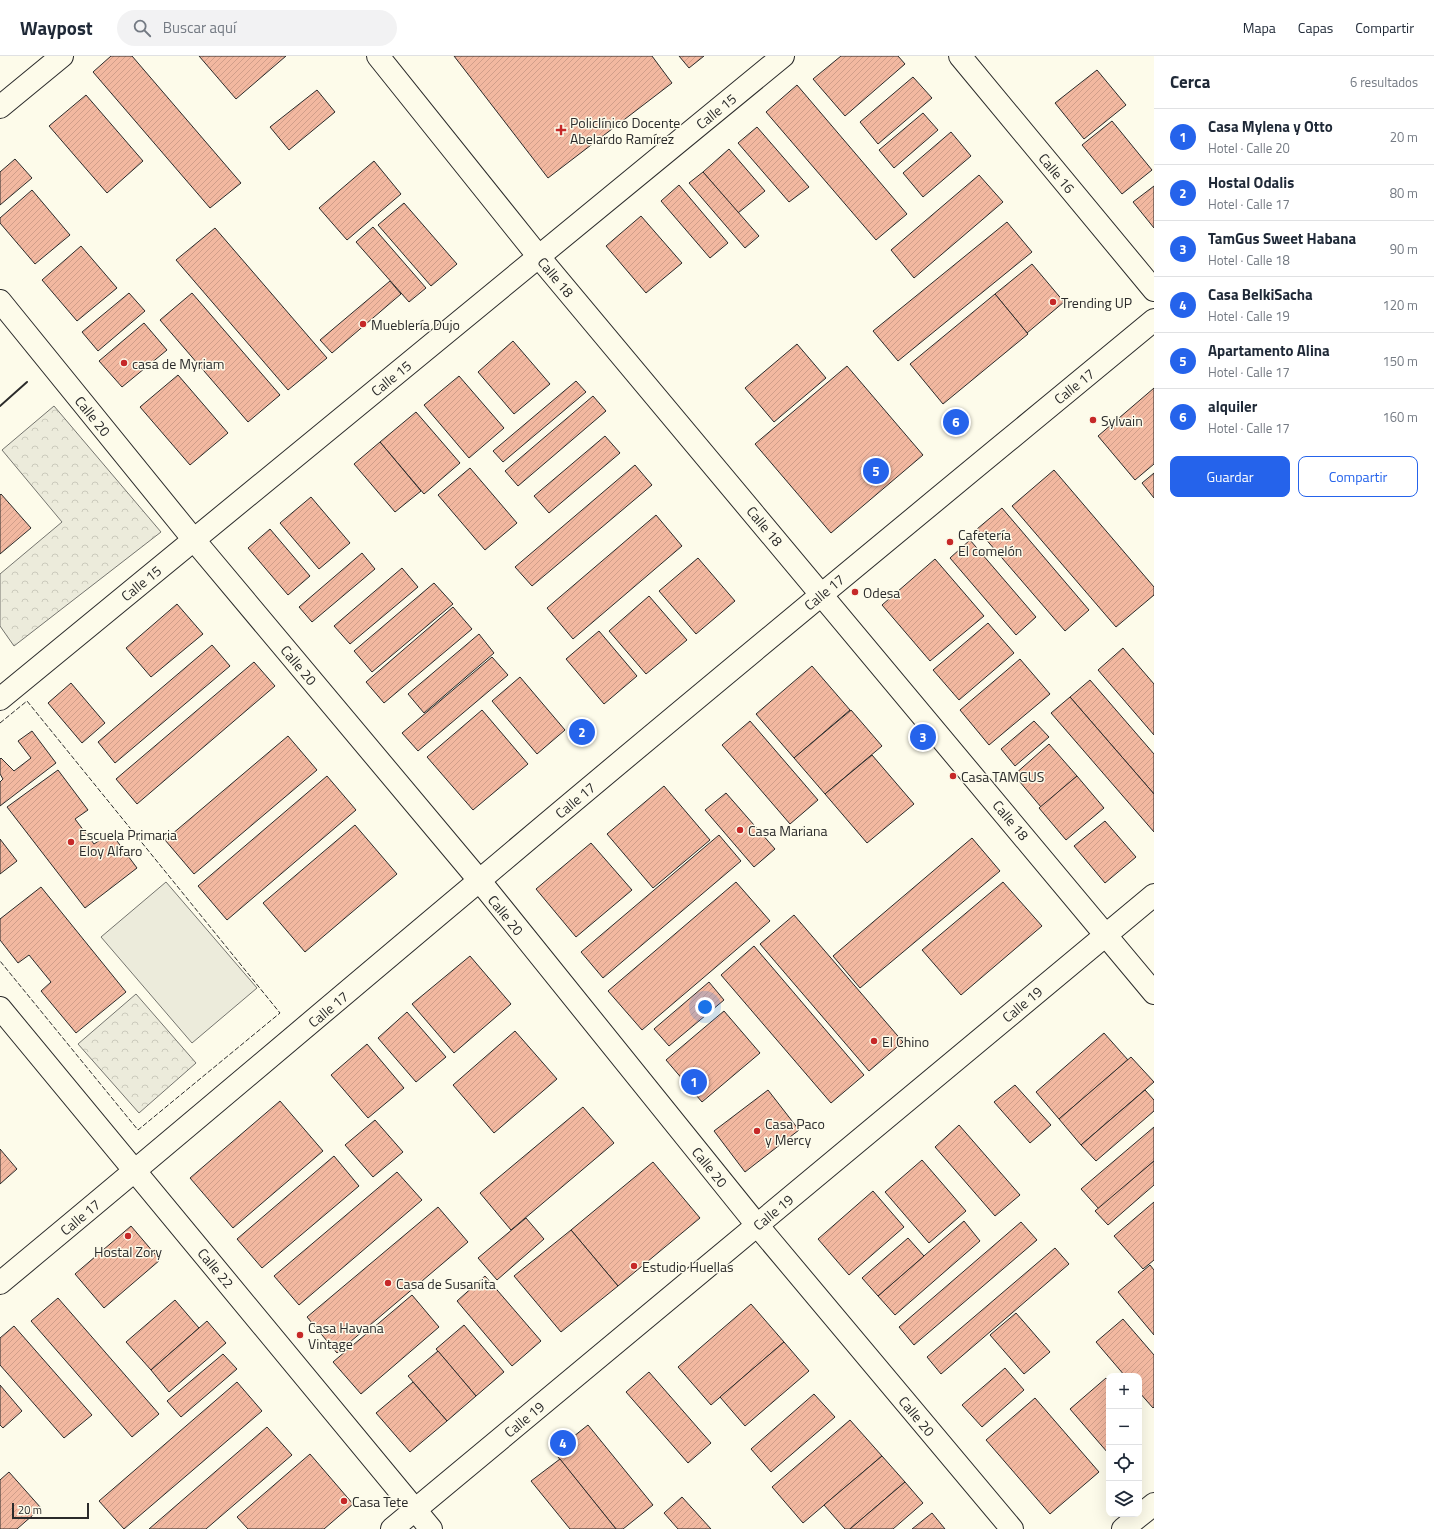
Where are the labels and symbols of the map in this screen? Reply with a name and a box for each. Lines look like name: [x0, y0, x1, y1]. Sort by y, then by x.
street label: Calle 15: [691, 88, 741, 134]
place label: Policlínico Docente Abelardo Ramírez: [570, 112, 680, 149]
marker: Policlínico Docente Abelardo Ramírez: [555, 124, 567, 136]
street label: Calle 16: [1034, 148, 1080, 198]
street label: Calle 18: [533, 252, 579, 302]
place label: Trending UP: [1061, 292, 1132, 313]
marker: Trending UP: [1048, 297, 1058, 307]
place label: Mueblería Dujo: [371, 314, 460, 335]
marker: Mueblería Dujo: [358, 319, 368, 329]
place label: casa de Myriam: [132, 353, 224, 374]
street label: Calle 15: [366, 355, 416, 401]
marker: casa de Myriam: [119, 358, 129, 368]
street label: Calle 17: [1049, 363, 1099, 409]
street label: Calle 20: [70, 391, 116, 441]
pin: 6: [943, 407, 969, 437]
place label: Sylvain: [1101, 410, 1143, 431]
marker: Sylvain: [1088, 415, 1098, 425]
pin: 5: [863, 456, 889, 486]
street label: Calle 18: [742, 501, 788, 551]
place label: Cafetería El comelón: [958, 524, 1022, 561]
marker: Cafetería El comelón: [945, 537, 955, 547]
street label: Calle 15: [116, 560, 166, 606]
street label: Calle 17: [799, 569, 849, 615]
place label: Odesa: [863, 582, 900, 603]
marker: Odesa: [850, 587, 860, 597]
street label: Calle 20: [276, 640, 322, 690]
pin: 2: [569, 717, 595, 747]
pin: 3: [910, 722, 936, 752]
place label: Casa TAMGUS: [961, 766, 1044, 787]
marker: Casa TAMGUS: [948, 771, 958, 781]
street label: Calle 17: [550, 777, 600, 823]
street label: Calle 18: [988, 795, 1034, 845]
place label: Casa Mariana: [748, 820, 827, 841]
place label: Escuela Primaria Eloy Alfaro: [79, 824, 177, 861]
marker: Casa Mariana: [735, 825, 745, 835]
marker: Escuela Primaria Eloy Alfaro: [66, 837, 76, 847]
street label: Calle 20: [483, 890, 529, 940]
street label: Calle 19: [997, 981, 1047, 1027]
street label: Calle 17: [303, 986, 353, 1032]
your location: [695, 997, 715, 1017]
place label: El Chino: [882, 1031, 929, 1052]
marker: El Chino: [869, 1036, 879, 1046]
pin: 1: [681, 1067, 707, 1097]
place label: Casa Paco y Mercy: [765, 1113, 825, 1150]
marker: Casa Paco y Mercy: [752, 1126, 762, 1136]
street label: Calle 20: [687, 1142, 733, 1192]
street label: Calle 19: [748, 1189, 798, 1235]
street label: Calle 17: [55, 1194, 105, 1240]
marker: Hostal Zory: [123, 1231, 133, 1241]
place label: Hostal Zory: [94, 1241, 162, 1262]
street label: Calle 22: [193, 1243, 239, 1293]
place label: Estudio Huellas: [642, 1256, 734, 1277]
marker: Estudio Huellas: [629, 1261, 639, 1271]
place label: Casa de Susanita: [396, 1273, 496, 1294]
marker: Casa de Susanita: [383, 1278, 393, 1288]
place label: Casa Havana Vintage: [308, 1317, 384, 1354]
marker: Casa Havana Vintage: [295, 1330, 305, 1340]
street label: Calle 20: [894, 1391, 940, 1441]
street label: Calle 19: [499, 1396, 549, 1442]
pin: 4: [550, 1428, 576, 1458]
place label: Casa Tete: [352, 1491, 408, 1512]
marker: Casa Tete: [339, 1496, 349, 1506]
scale bar: [12, 1501, 89, 1520]

